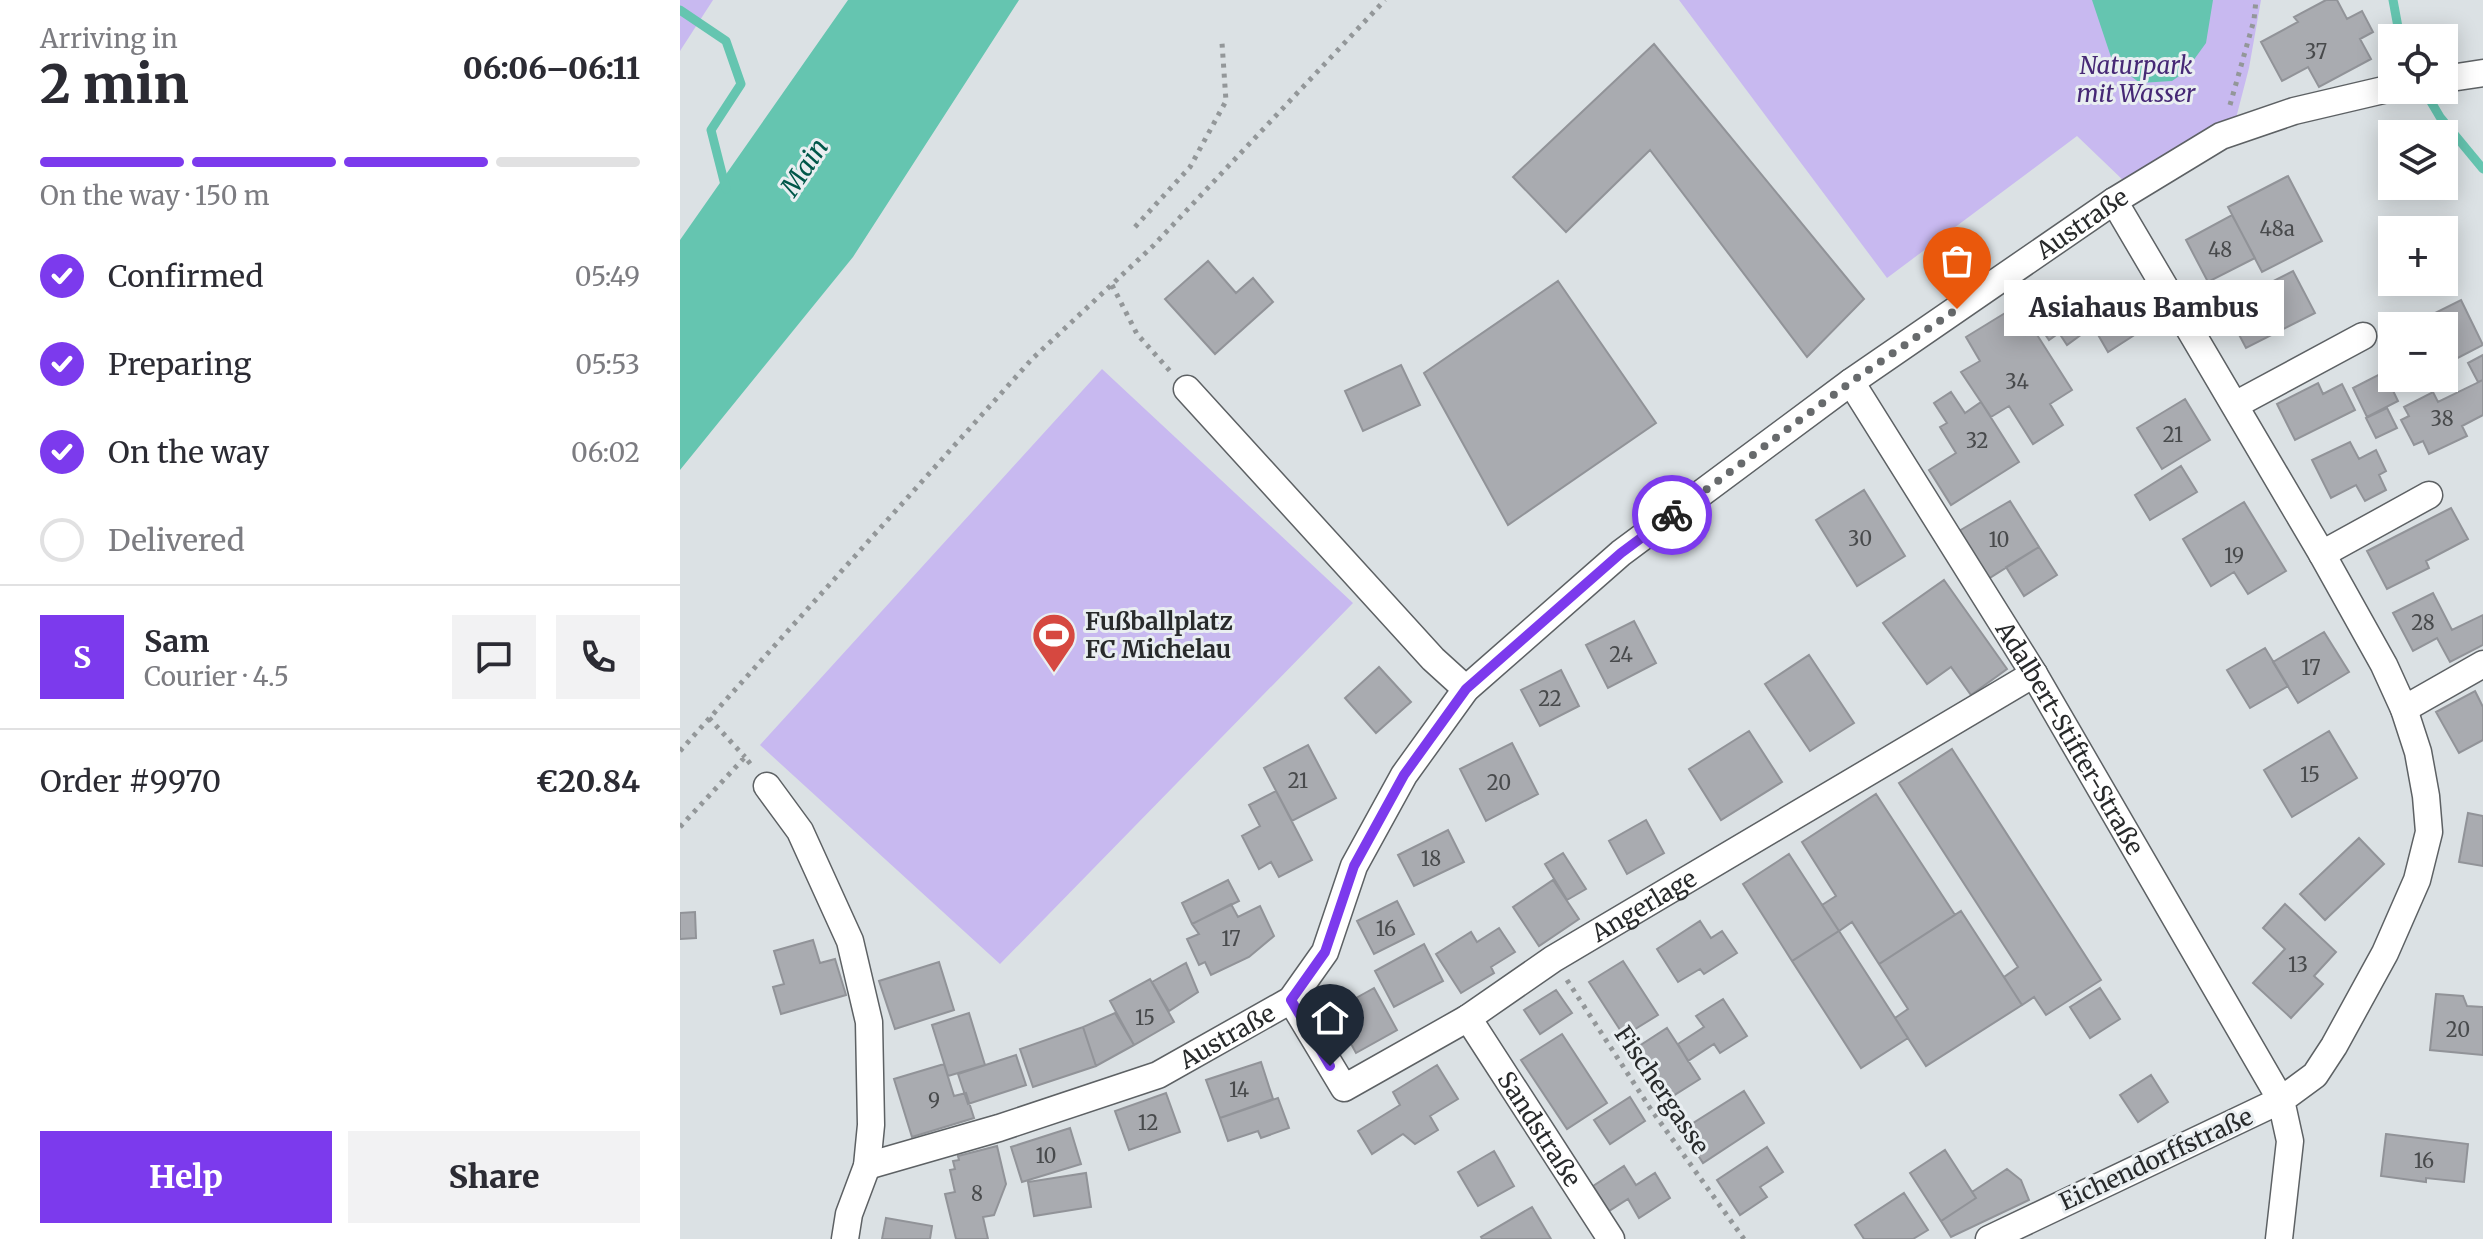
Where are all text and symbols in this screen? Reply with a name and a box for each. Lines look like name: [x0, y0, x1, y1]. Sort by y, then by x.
text: Arriving in: [40, 22, 178, 55]
map controls: [2378, 24, 2458, 392]
button: locate: [2378, 24, 2458, 104]
house number: 37: [2305, 39, 2327, 64]
text: 06:06–06:11: [463, 49, 640, 87]
park label: Naturpark mit Wasser: [2076, 50, 2197, 109]
text: 2 min: [40, 52, 189, 117]
button: layers: [2378, 120, 2458, 200]
water label: Main: [772, 132, 835, 203]
text: On the way · 150 m: [40, 179, 269, 212]
street label: Austraße: [2029, 181, 2133, 266]
house number: 48a: [2259, 216, 2295, 241]
button: +: [2378, 216, 2458, 296]
pin: [1923, 227, 1991, 309]
house number: 48: [2208, 237, 2232, 262]
icon: bag: [1935, 239, 1979, 283]
icon: check: [40, 254, 84, 298]
text: Confirmed: [108, 257, 263, 295]
text: 05:49: [575, 260, 640, 293]
callout: Asiahaus Bambus: [2005, 281, 2285, 337]
text: Asiahaus Bambus: [2029, 291, 2259, 324]
button: −: [2378, 312, 2458, 392]
icon: check: [40, 342, 84, 386]
text: Preparing: [108, 345, 251, 383]
text: 05:53: [575, 348, 640, 381]
house number: 34: [2005, 369, 2029, 394]
house number: 38: [2430, 406, 2454, 431]
house number: 21: [2163, 422, 2183, 447]
house number: 32: [1966, 428, 1988, 453]
icon: check: [40, 430, 84, 474]
text: On the way: [108, 433, 269, 471]
text: 06:02: [571, 436, 640, 469]
courier: [1632, 475, 1712, 555]
icon: bike: [1650, 493, 1694, 537]
text: Delivered: [108, 521, 245, 559]
house number: 30: [1848, 526, 1872, 551]
house number: 10: [1988, 527, 2010, 552]
house number: 19: [2224, 543, 2244, 568]
place label: Fußballplatz FC Michelau: [1085, 606, 1233, 665]
house number: 28: [2411, 610, 2435, 635]
sports icon: Fußballplatz FC Michelau: [1030, 611, 1078, 674]
button: chat: [452, 615, 536, 699]
button: phone: [556, 615, 640, 699]
street label: Adalbert-Stifter-Straße: [1989, 615, 2151, 860]
text: Sam: [144, 622, 209, 660]
text: S: [73, 638, 91, 676]
house number: 24: [1609, 642, 1633, 667]
house number: 17: [2301, 655, 2321, 680]
text: Courier · 4.5: [144, 660, 289, 693]
house number: 22: [1538, 686, 1562, 711]
text: Order #9970: [40, 762, 221, 800]
text: €20.84: [536, 762, 640, 800]
house number: 15: [2300, 762, 2320, 787]
house number: 21: [1288, 768, 1308, 793]
house number: 20: [1487, 770, 1511, 795]
house number: 18: [1421, 846, 1441, 871]
street label: Angerlage: [1585, 862, 1702, 949]
house number: 16: [1376, 916, 1396, 941]
house number: 17: [1221, 926, 1241, 951]
house number: 13: [2288, 952, 2308, 977]
pin: [1296, 984, 1364, 1066]
icon: home: [1308, 996, 1352, 1040]
street label: Austraße: [1173, 997, 1280, 1076]
house number: 15: [1135, 1005, 1155, 1030]
house number: 20: [2446, 1017, 2470, 1042]
street label: Fischergasse: [1608, 1020, 1716, 1160]
street label: Sandstraße: [1491, 1065, 1588, 1192]
house number: 14: [1229, 1077, 1249, 1102]
house number: 9: [928, 1088, 940, 1113]
street label: Eichendorffstraße: [2054, 1101, 2258, 1217]
house number: 12: [1138, 1110, 1158, 1135]
button: Help: [40, 1131, 332, 1223]
button: Share: [348, 1131, 640, 1223]
house number: 10: [1035, 1143, 1057, 1168]
house number: 16: [2414, 1148, 2434, 1173]
house number: 8: [971, 1181, 983, 1206]

